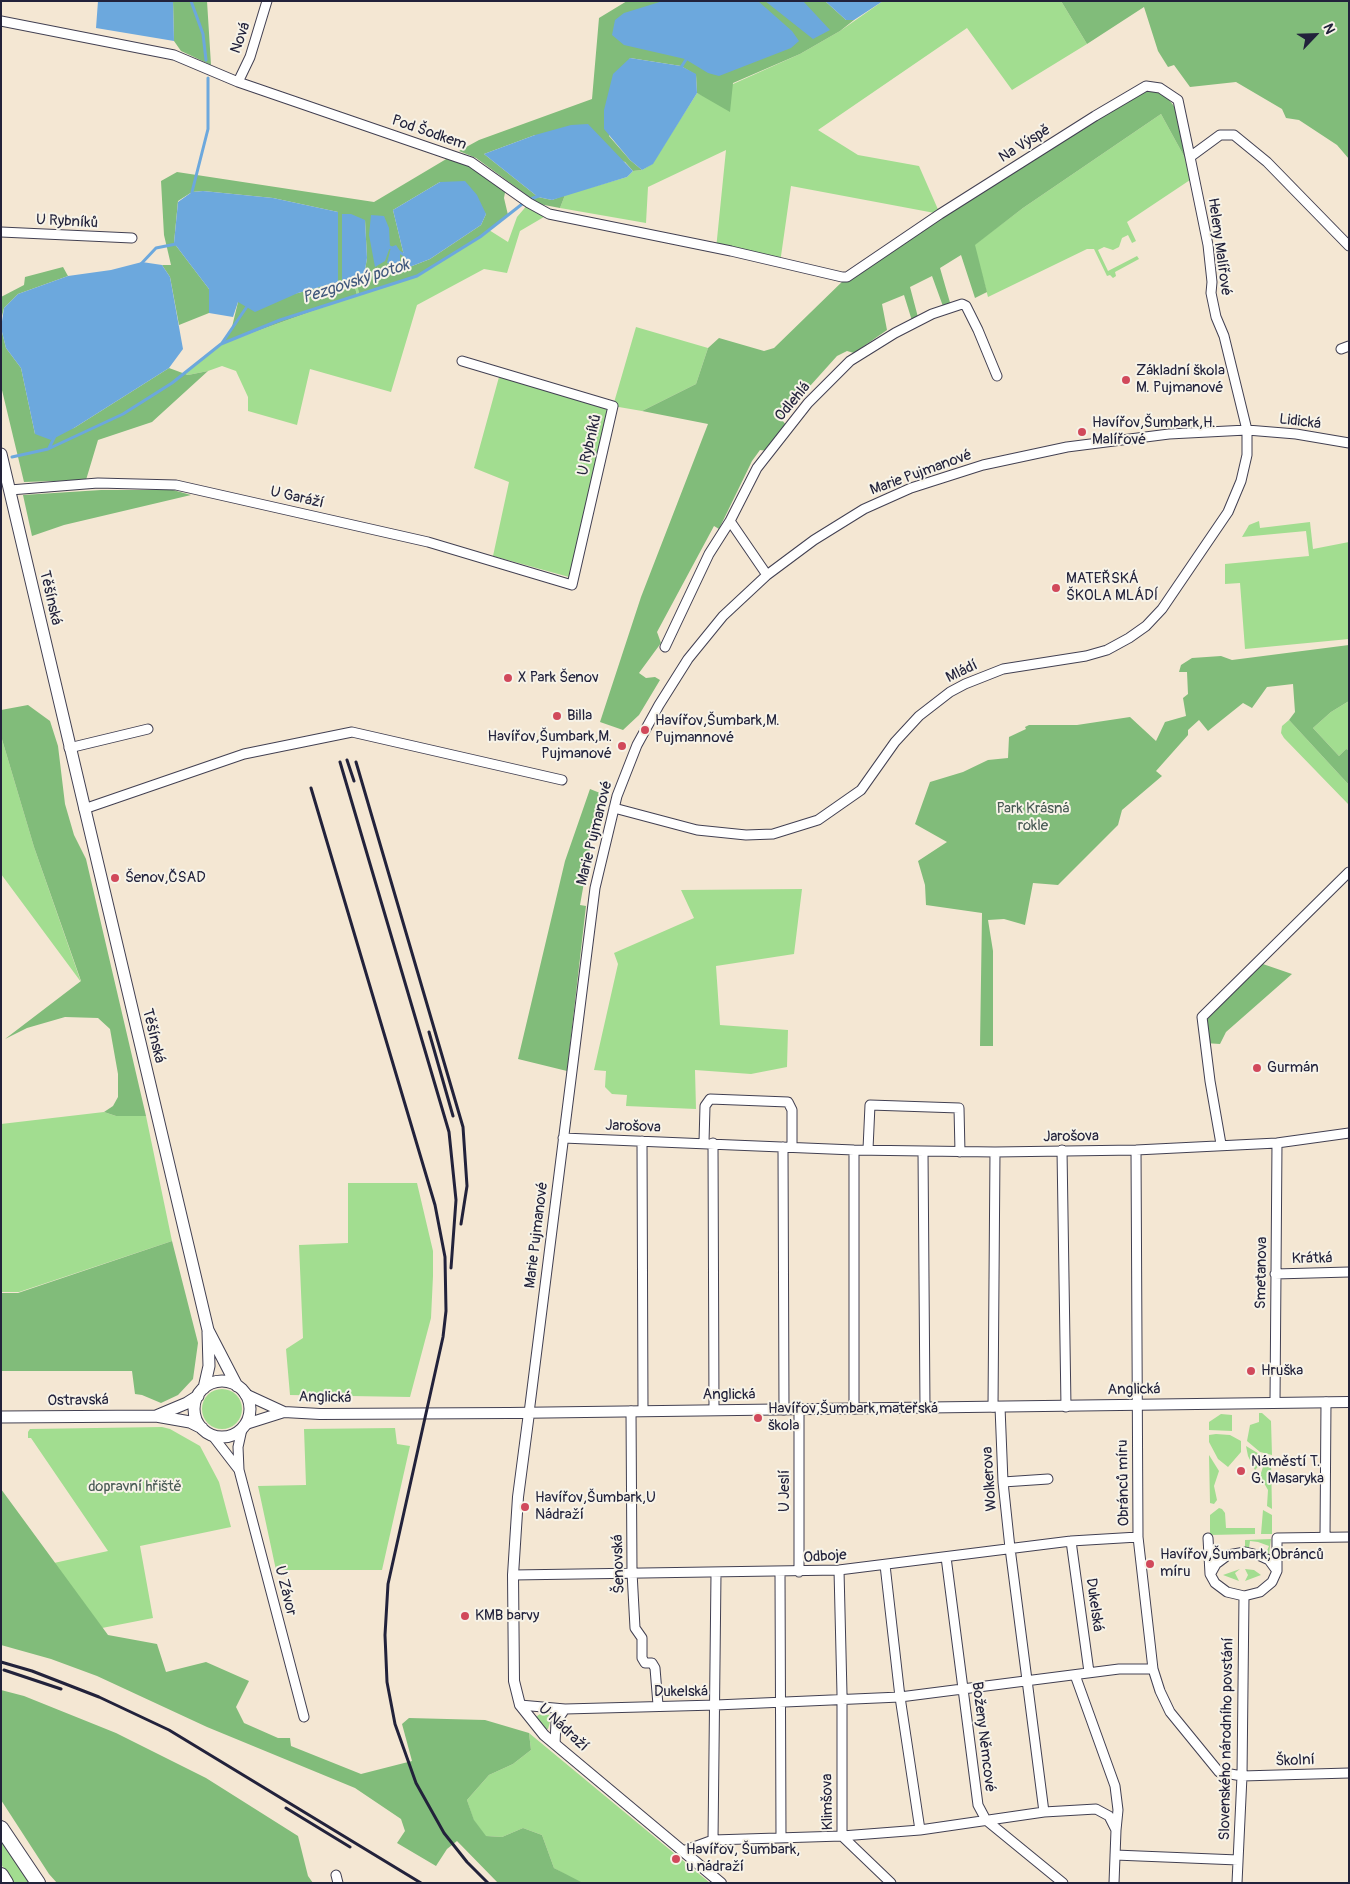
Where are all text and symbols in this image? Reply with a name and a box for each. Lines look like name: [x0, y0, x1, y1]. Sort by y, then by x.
north arrow: [1290, 10, 1340, 60]
street label: Nová: [227, 20, 255, 56]
text: N: [1319, 21, 1339, 36]
street label: Pod Šodkem: [389, 112, 469, 154]
street label: Na Výspě: [996, 121, 1054, 167]
street label: Heleny Malířové: [1203, 197, 1235, 297]
street label: U Rybníků: [35, 211, 99, 233]
water label: Pezgovský potok: [300, 256, 412, 308]
place label: Základní škola M. Pujmanové: [1136, 362, 1225, 397]
marker: Základní škola M. Pujmanové: [1120, 374, 1132, 386]
street label: Odlehlá: [771, 379, 815, 425]
street label: Lidická: [1278, 411, 1322, 433]
street label: U Rybníků: [574, 413, 606, 477]
place label: Havířov,Šumbark,H. Malířové: [1092, 414, 1215, 449]
marker: Havířov,Šumbark,H. Malířové: [1076, 426, 1088, 438]
street label: Marie Pujmanové: [868, 446, 974, 500]
street label: U Garáží: [268, 483, 326, 513]
street label: Těšínská: [35, 569, 65, 627]
place label: MATEŘSKÁ ŠKOLA MLÁDÍ: [1066, 570, 1158, 605]
marker: MATEŘSKÁ ŠKOLA MLÁDÍ: [1050, 582, 1062, 594]
street label: Mládí: [943, 657, 981, 687]
place label: X Park Šenov: [518, 669, 599, 687]
marker: X Park Šenov: [502, 672, 514, 684]
place label: Billa: [567, 707, 592, 725]
marker: Billa: [551, 710, 563, 722]
place label: Havířov,Šumbark,M. Pujmannové: [655, 712, 780, 747]
marker: Havířov,Šumbark,M. Pujmannové: [639, 724, 651, 736]
place label: Havířov,Šumbark,M. Pujmanové: [487, 728, 612, 763]
marker: Havířov,Šumbark,M. Pujmanové: [616, 740, 628, 752]
street label: Marie Pujmanové: [573, 779, 617, 887]
park label: Park Krásná rokle: [996, 800, 1070, 835]
place label: Šenov,ČSAD: [125, 869, 206, 887]
marker: Šenov,ČSAD: [109, 872, 121, 884]
street label: Těšínská: [138, 1007, 168, 1065]
place label: Gurmán: [1267, 1059, 1319, 1077]
marker: Gurmán: [1251, 1062, 1263, 1074]
street label: Jarošova: [605, 1117, 661, 1137]
street label: Jarošova: [1043, 1128, 1099, 1146]
street label: Marie Pujmanové: [522, 1181, 552, 1289]
street label: Smetanova: [1252, 1237, 1272, 1309]
street label: Krátká: [1291, 1250, 1333, 1268]
place label: Hruška: [1261, 1362, 1303, 1380]
marker: Hruška: [1245, 1365, 1257, 1377]
street label: Anglická: [1107, 1381, 1161, 1399]
street label: Anglická: [703, 1386, 755, 1404]
street label: Anglická: [298, 1389, 352, 1407]
street label: Ostravská: [47, 1391, 109, 1411]
place label: Havířov,Šumbark,mateřská škola: [768, 1400, 938, 1435]
marker: Havířov,Šumbark,mateřská škola: [752, 1412, 764, 1424]
street label: Obránců míru: [1114, 1439, 1134, 1527]
street label: Wolkerova: [979, 1446, 1001, 1512]
place label: Náměstí T. G. Masaryka: [1251, 1453, 1324, 1488]
marker: Náměstí T. G. Masaryka: [1235, 1465, 1247, 1477]
street label: U Jeslí: [776, 1470, 794, 1512]
park label: dopravní hřiště: [88, 1478, 182, 1496]
place label: Havířov,Šumbark,U Nádraží: [535, 1489, 656, 1524]
marker: Havířov,Šumbark,U Nádraží: [519, 1501, 531, 1513]
street label: Šenovská: [609, 1534, 629, 1594]
place label: Havířov,Šumbark,Obránců míru: [1160, 1546, 1324, 1581]
street label: Odboje: [803, 1547, 847, 1567]
marker: Havířov,Šumbark,Obránců míru: [1144, 1558, 1156, 1570]
street label: U Závor: [270, 1564, 300, 1618]
street label: Dukelská: [1081, 1577, 1107, 1633]
place label: KMB barvy: [475, 1607, 539, 1625]
marker: KMB barvy: [459, 1610, 471, 1622]
street label: Slovenského národního povstání: [1216, 1637, 1238, 1841]
street label: Boženy Němcové: [967, 1681, 999, 1793]
street label: Dukelská: [654, 1683, 708, 1701]
street label: U Nádraží: [534, 1700, 592, 1756]
street label: Školní: [1275, 1751, 1315, 1771]
street label: Klimšova: [819, 1773, 837, 1831]
place label: Havířov, Šumbark, u nádraží: [686, 1841, 800, 1876]
marker: Havířov, Šumbark, u nádraží: [670, 1853, 682, 1865]

